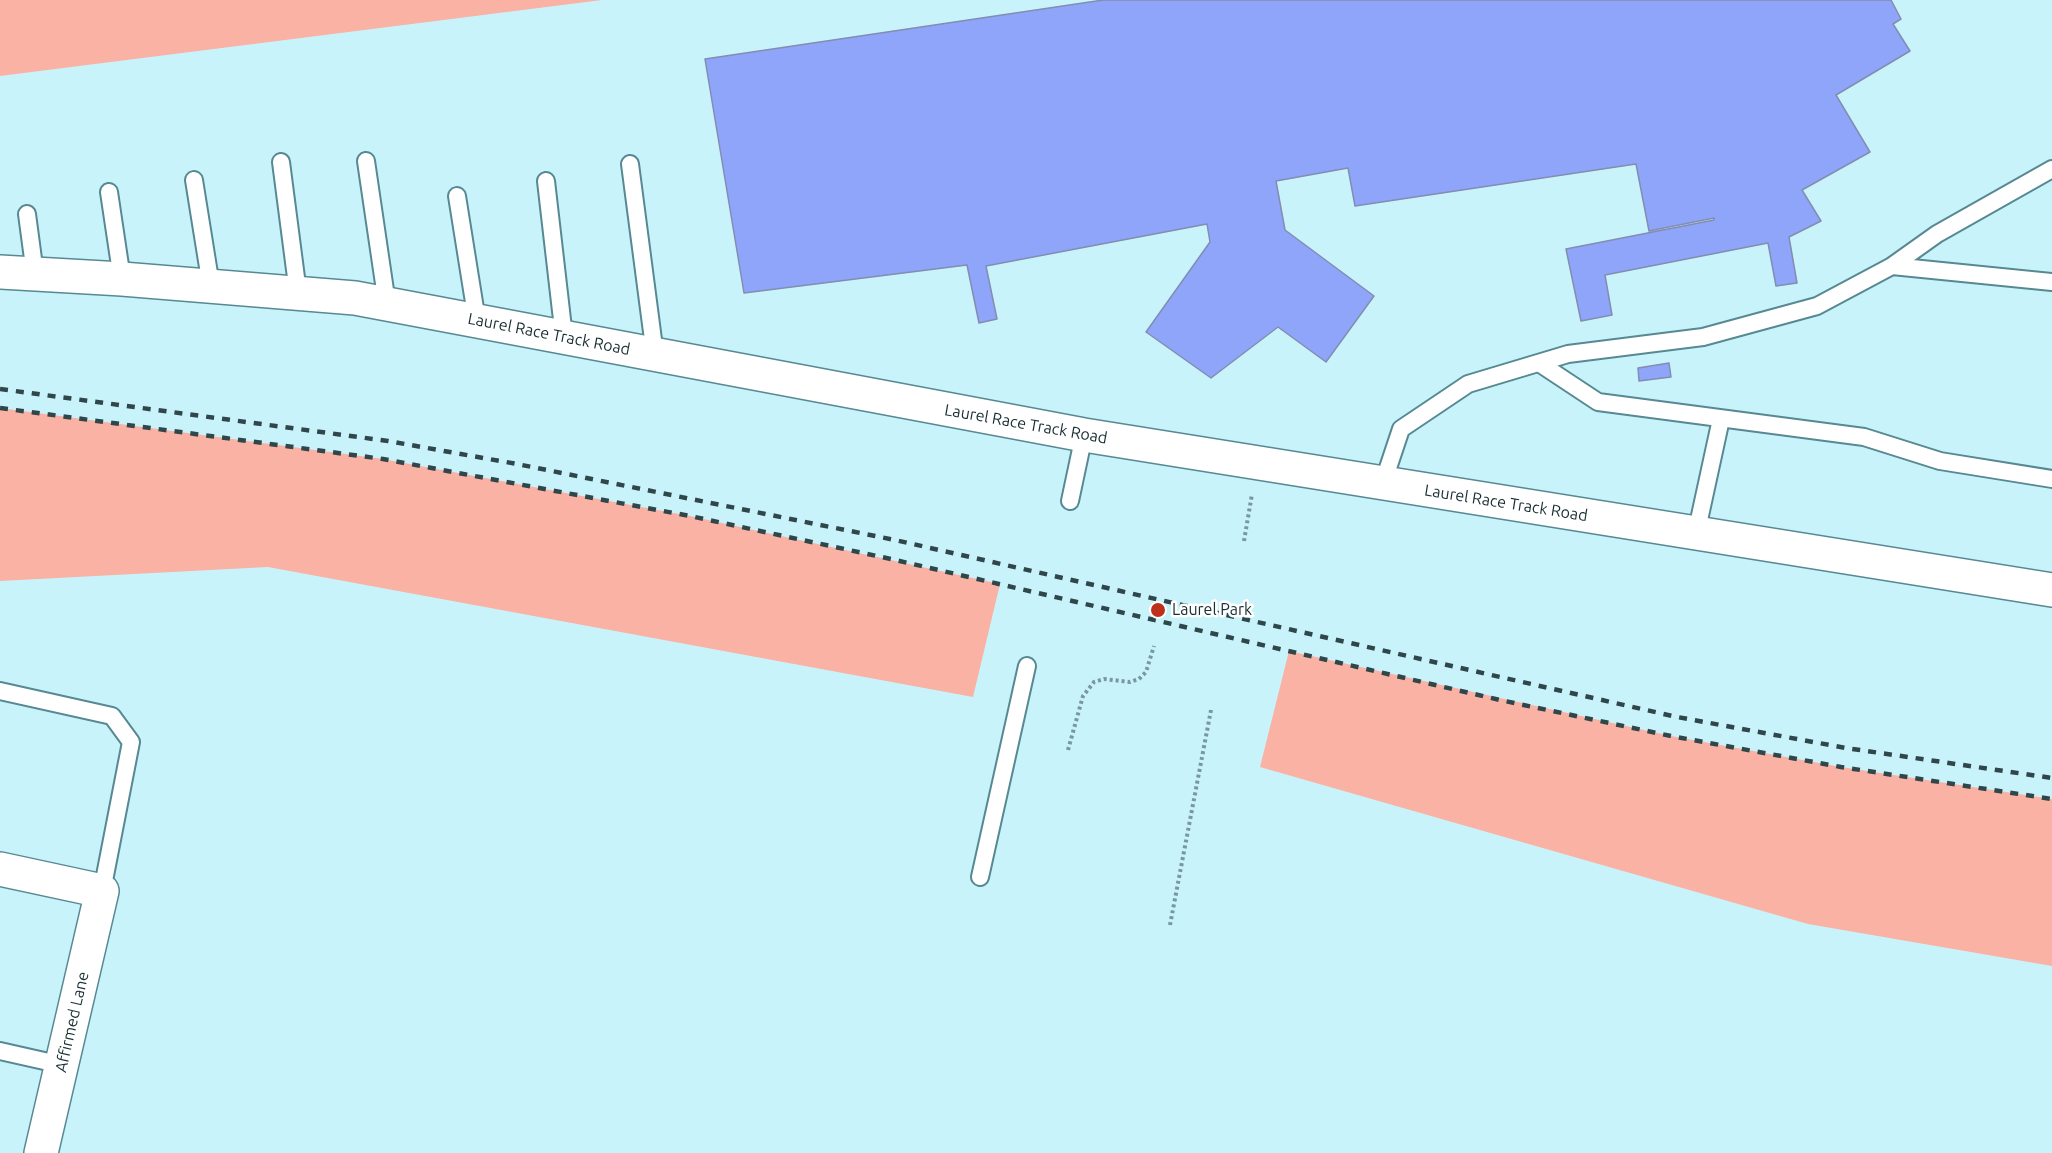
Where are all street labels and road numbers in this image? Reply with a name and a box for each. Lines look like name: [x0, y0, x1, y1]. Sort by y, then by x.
street label: Laurel Race Track Road: [466, 309, 632, 359]
street label: Laurel Race Track Road: [943, 400, 1109, 448]
street label: Laurel Race Track Road: [1423, 481, 1589, 525]
street label: Affirmed Lane: [51, 970, 93, 1074]

